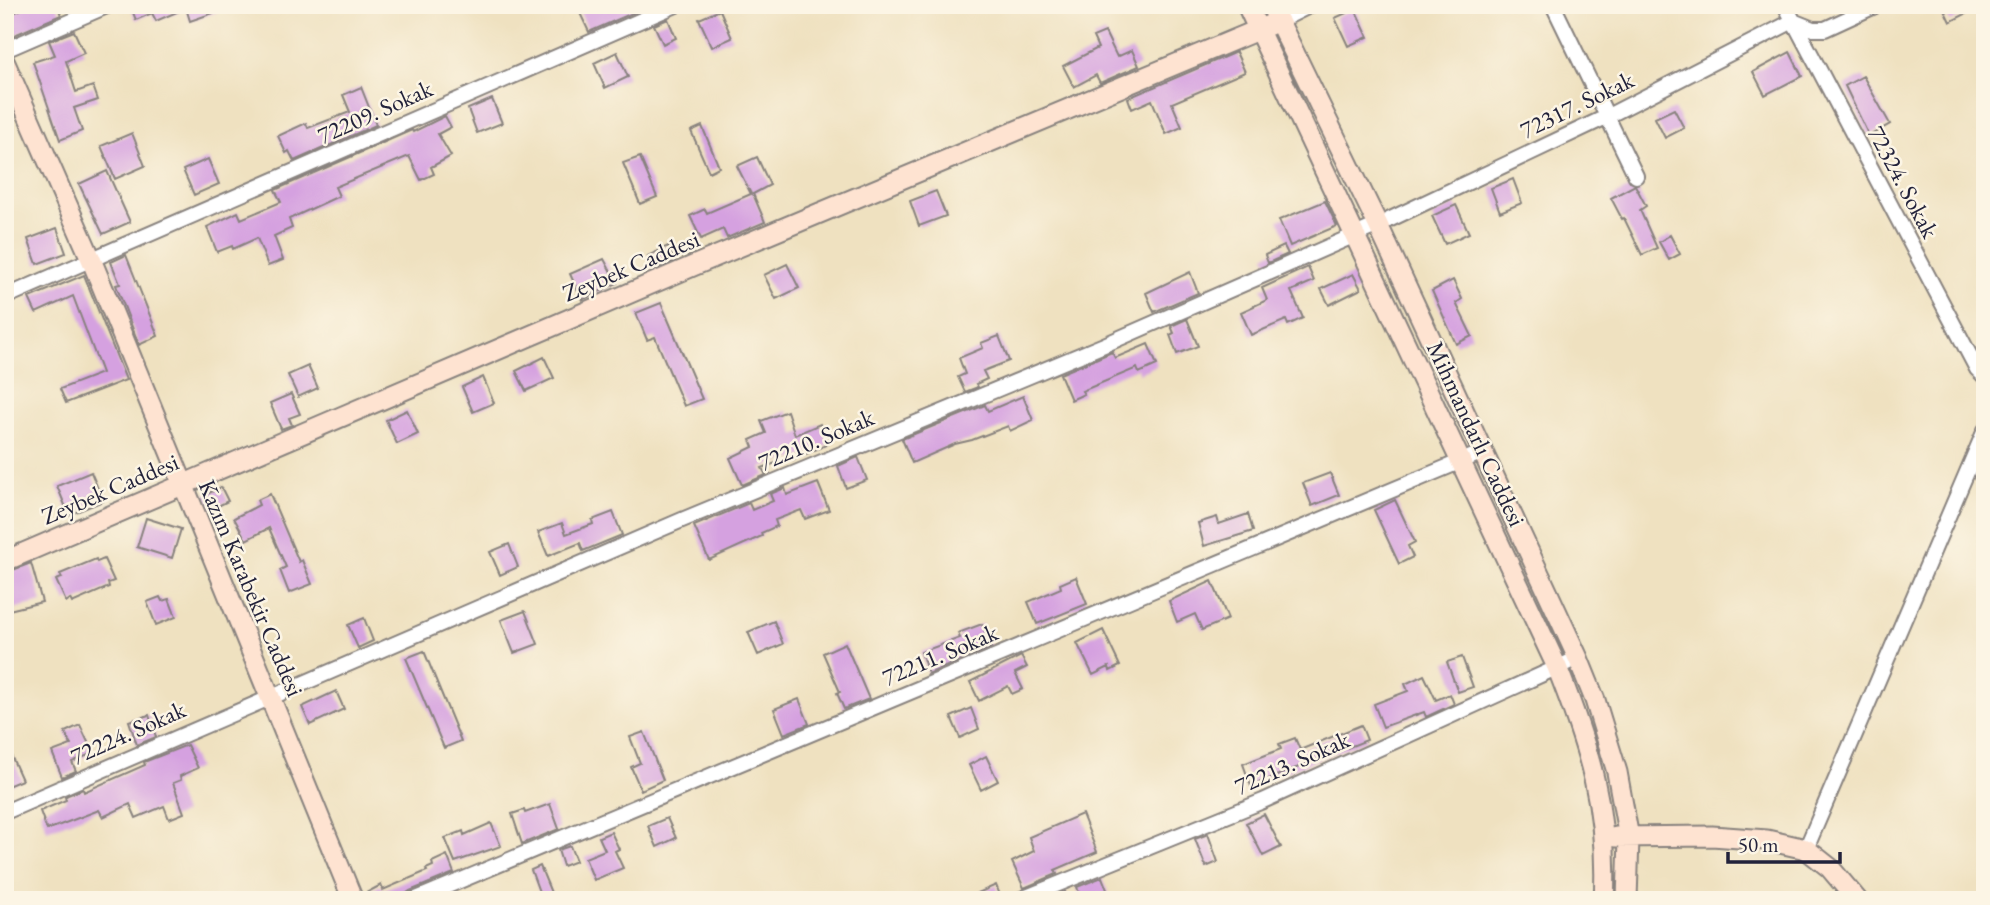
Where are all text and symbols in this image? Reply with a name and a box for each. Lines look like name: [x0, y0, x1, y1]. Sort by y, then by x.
street label: 72317. Sokak: [1515, 63, 1639, 145]
street label: 72209. Sokak: [312, 72, 438, 151]
street label: 72324. Sokak: [1861, 120, 1946, 244]
street label: Zeybek Caddesi: [558, 223, 704, 308]
street label: Mihmandarlı Caddesi: [1420, 336, 1533, 531]
street label: 72210. Sokak: [753, 401, 879, 478]
street label: Zeybek Caddesi: [37, 446, 183, 531]
street label: Kazım Karabekir Caddesi: [192, 475, 311, 701]
street label: 72211. Sokak: [877, 616, 1003, 693]
street label: 72224. Sokak: [65, 693, 191, 772]
street label: 72213. Sokak: [1229, 723, 1355, 802]
scale bar: [1728, 821, 1840, 865]
text: 50 m: [1738, 831, 1779, 858]

